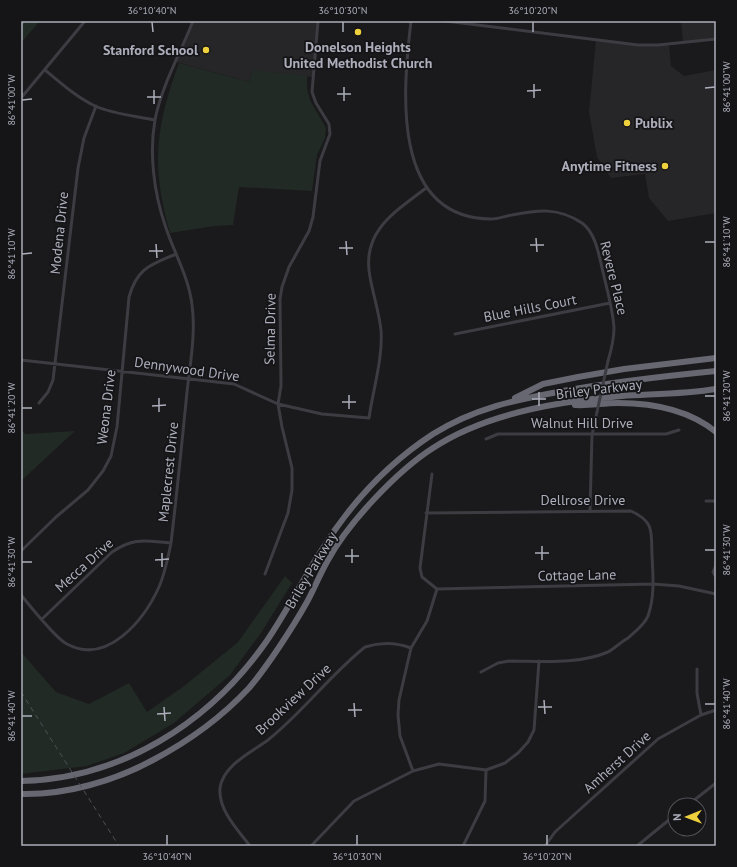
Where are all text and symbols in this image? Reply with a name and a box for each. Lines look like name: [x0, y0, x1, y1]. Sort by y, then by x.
text: 36°10'40"N: [127, 4, 177, 17]
text: 36°10'30"N: [318, 4, 368, 17]
text: 36°10'20"N: [508, 4, 558, 17]
marker: Donelson Heights United Methodist Church: [353, 27, 363, 37]
place label: Donelson Heights United Methodist Church: [284, 38, 432, 72]
place label: Stanford School: [103, 41, 199, 59]
marker: Stanford School: [201, 45, 211, 55]
text: 86°41'00"W: [720, 61, 733, 113]
text: 86°41'00"W: [5, 74, 18, 126]
place label: Publix: [635, 114, 674, 132]
marker: Publix: [622, 118, 632, 128]
place label: Anytime Fitness: [562, 157, 657, 175]
marker: Anytime Fitness: [660, 161, 670, 171]
street label: Modena Drive: [46, 191, 72, 275]
text: 86°41'10"W: [720, 216, 733, 268]
text: 86°41'10"W: [5, 228, 18, 280]
street label: Revere Place: [596, 239, 632, 317]
street label: Blue Hills Court: [482, 290, 578, 326]
street label: Selma Drive: [260, 293, 280, 365]
street label: Dennywood Drive: [133, 353, 241, 385]
street label: Weona Drive: [92, 369, 120, 445]
text: 86°41'20"W: [720, 370, 733, 422]
street label: Briley Parkway: [555, 375, 644, 403]
text: 86°41'20"W: [5, 382, 18, 434]
street label: Walnut Hill Drive: [531, 414, 633, 432]
street label: Maplecrest Drive: [154, 421, 182, 523]
street label: Dellrose Drive: [541, 491, 625, 509]
text: 86°41'30"W: [720, 524, 733, 576]
street label: Briley Parkway: [281, 528, 341, 612]
street label: Mecca Drive: [51, 534, 117, 596]
text: 86°41'30"W: [5, 536, 18, 588]
street label: Cottage Lane: [538, 565, 616, 585]
street label: Brookview Drive: [251, 659, 335, 739]
text: 86°41'40"W: [720, 678, 733, 730]
text: 86°41'40"W: [5, 690, 18, 742]
street label: Amherst Drive: [579, 727, 655, 797]
north arrow: [667, 797, 707, 837]
text: N: [670, 813, 684, 821]
text: 36°10'40"N: [142, 850, 192, 863]
text: 36°10'30"N: [332, 850, 382, 863]
text: 36°10'20"N: [522, 850, 572, 863]

